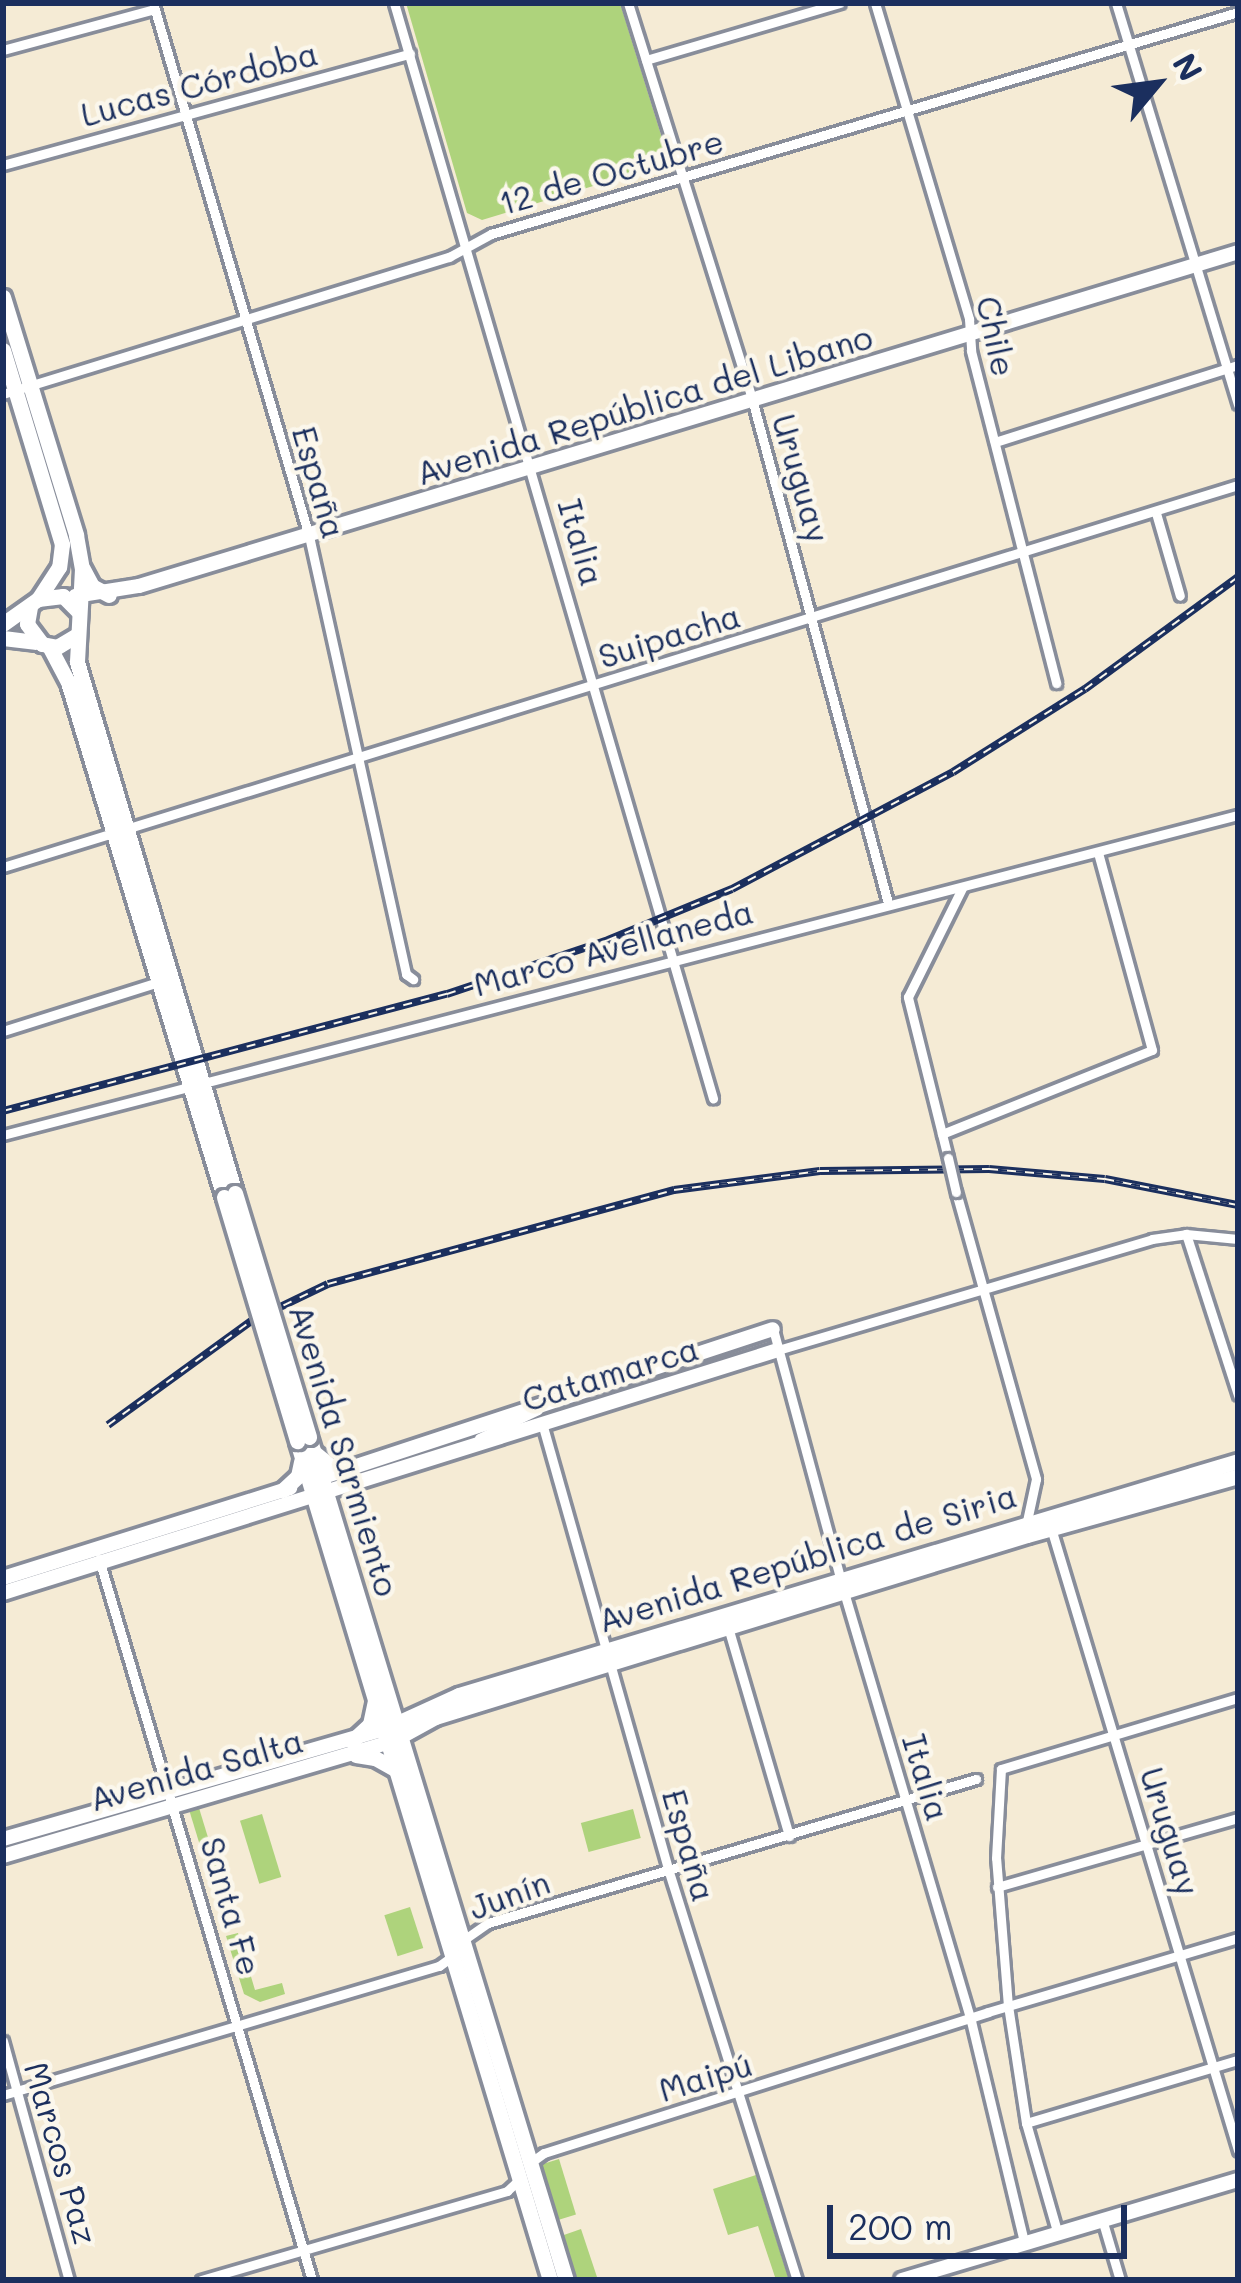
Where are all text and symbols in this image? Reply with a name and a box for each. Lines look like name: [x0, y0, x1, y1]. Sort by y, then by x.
north arrow: [1097, 24, 1217, 144]
street label: Lucas Córdoba: [76, 32, 322, 134]
text: N: [1164, 45, 1214, 88]
street label: 12 de Octubre: [494, 120, 728, 222]
street label: Chile: [969, 292, 1025, 380]
street label: Avenida República del Libano: [411, 316, 877, 492]
street label: Uruguay: [765, 409, 839, 547]
street label: España: [285, 421, 355, 543]
street label: Italia: [551, 494, 613, 590]
street label: Suipacha: [593, 595, 745, 675]
street label: Marco Avellaneda: [469, 891, 757, 1003]
street label: Avenida Sarmiento: [282, 1299, 408, 1601]
street label: Catamarca: [517, 1327, 703, 1419]
street label: Avenida República de Siria: [593, 1474, 1021, 1640]
street label: Avenida Salta: [85, 1720, 307, 1818]
street label: Italia: [895, 1729, 959, 1825]
street label: Uruguay: [1133, 1762, 1209, 1900]
street label: España: [655, 1784, 725, 1906]
street label: Santa Fe: [193, 1832, 271, 1980]
street label: Junín: [463, 1861, 555, 1927]
street label: Maipú: [654, 2043, 756, 2109]
street label: Marcos Paz: [17, 2057, 107, 2249]
scale bar: [833, 2181, 1133, 2255]
text: 200 m: [848, 2202, 953, 2249]

